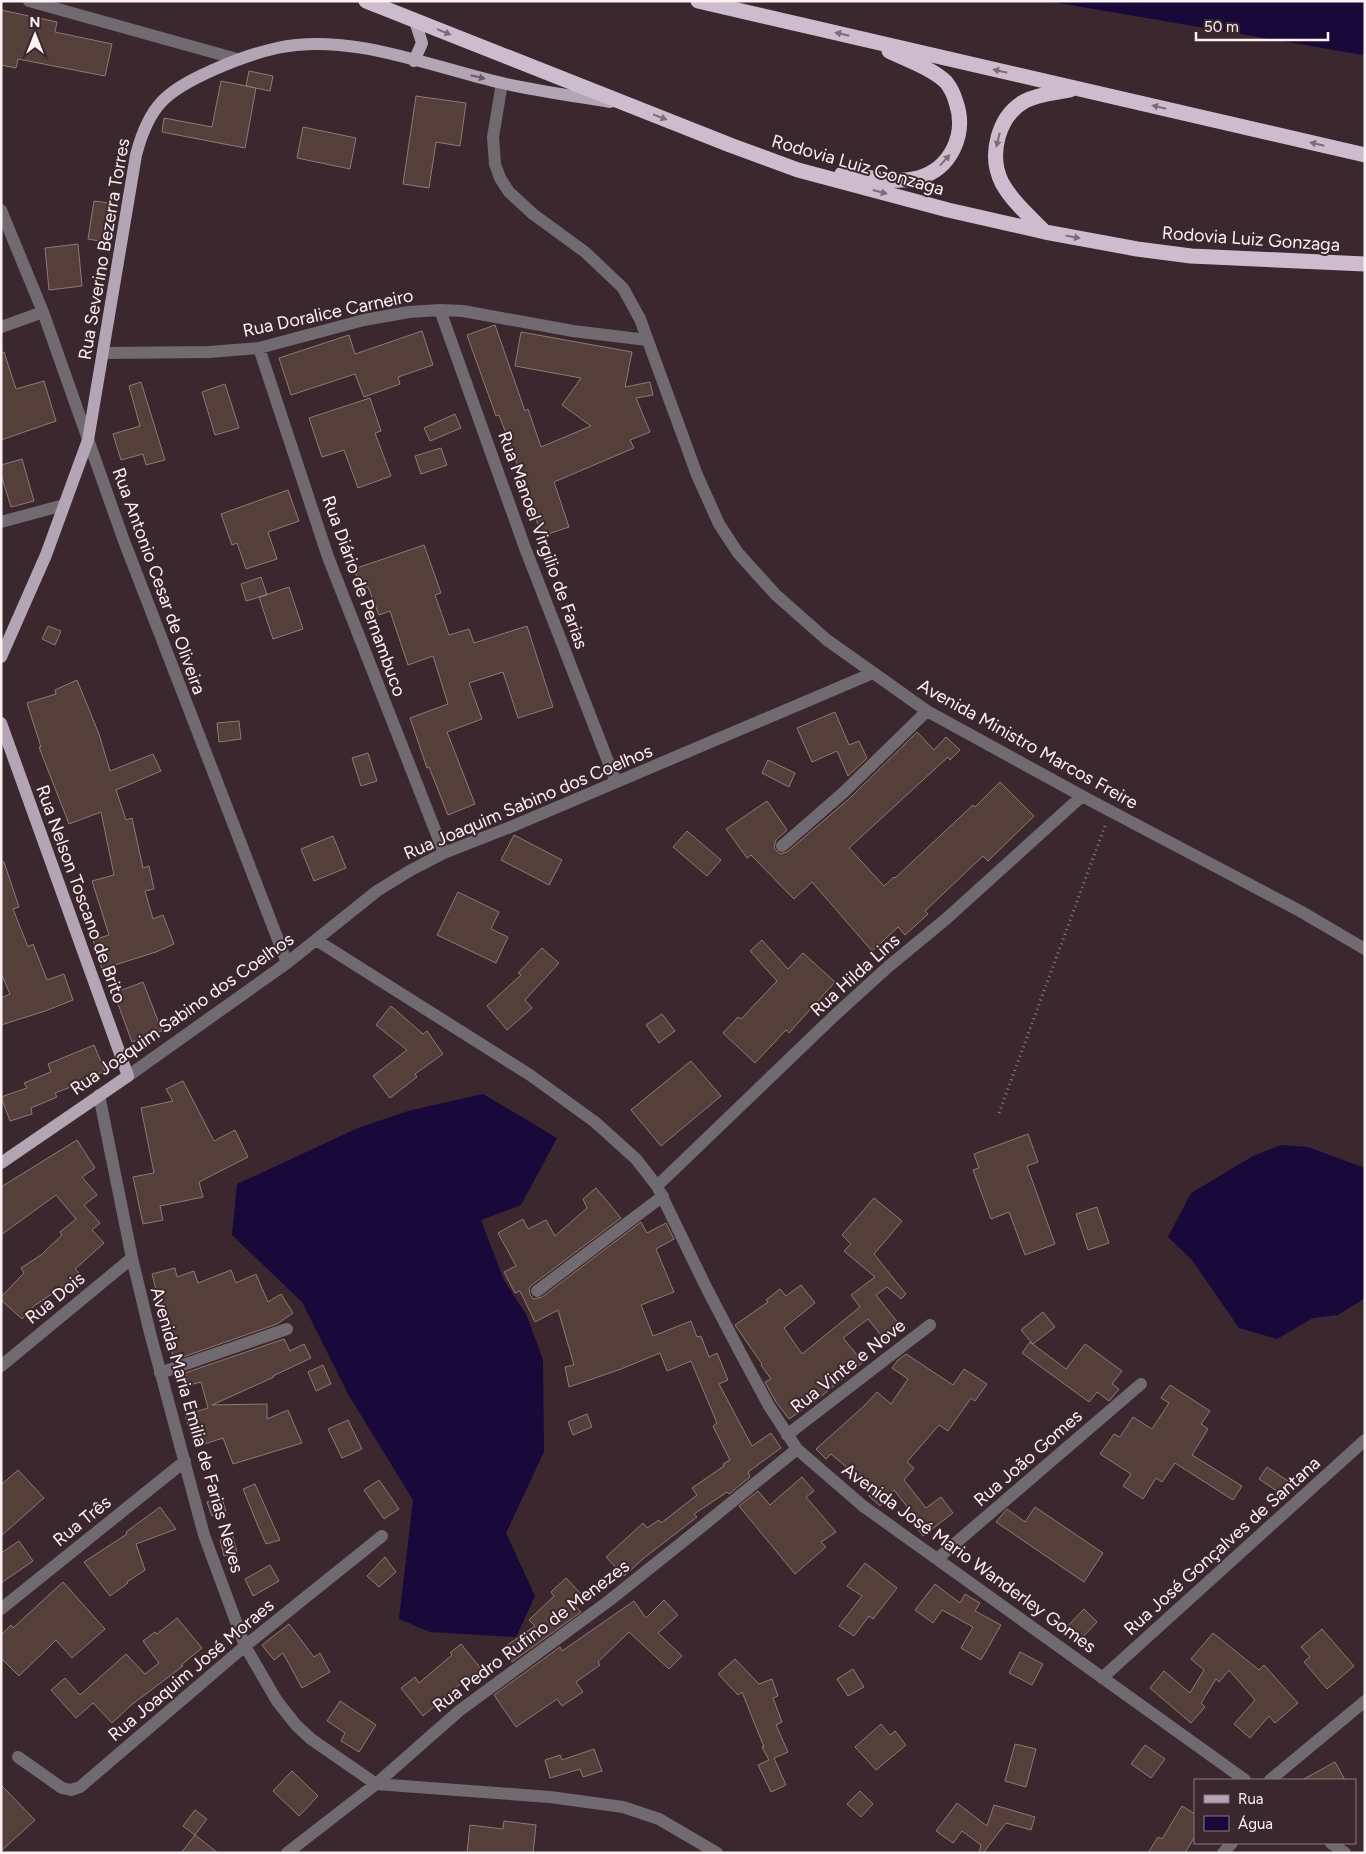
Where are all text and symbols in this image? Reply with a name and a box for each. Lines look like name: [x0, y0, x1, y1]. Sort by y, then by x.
north arrow: [10, 10, 60, 60]
scale bar: [1196, 10, 1328, 42]
text: N: [30, 14, 40, 31]
text: 50 m: [1204, 18, 1239, 36]
one-way arrow: [437, 28, 452, 36]
one-way arrow: [835, 30, 850, 38]
one-way arrow: [993, 67, 1008, 75]
one-way arrow: [471, 73, 486, 81]
one-way arrow: [1151, 103, 1166, 111]
one-way arrow: [653, 114, 668, 122]
street label: Rodovia Luiz Gonzaga: [769, 130, 947, 200]
one-way arrow: [994, 132, 1002, 147]
street label: Rua Severino Bezerra Torres: [74, 136, 134, 362]
one-way arrow: [1310, 140, 1325, 148]
one-way arrow: [940, 154, 951, 167]
one-way arrow: [873, 188, 888, 196]
street label: Rodovia Luiz Gonzaga: [1161, 222, 1341, 256]
one-way arrow: [1065, 233, 1080, 241]
street label: Rua Doralice Carneiro: [241, 284, 415, 342]
street label: Rua Manoel Virgilio de Farias: [493, 428, 593, 652]
street label: Rua Antonio Cesar de Oliveira: [108, 465, 210, 697]
street label: Rua Diário de Pernambuco: [317, 493, 411, 699]
street label: Avenida Ministro Marcos Freire: [914, 674, 1142, 814]
street label: Rua Joaquim Sabino dos Coelhos: [400, 740, 656, 864]
street label: Rua Nelson Toscano de Brito: [31, 782, 131, 1006]
street label: Rua Joaquim Sabino dos Coelhos: [66, 928, 298, 1100]
street label: Rua Hilda Lins: [806, 929, 904, 1021]
street label: Rua Dois: [21, 1267, 89, 1329]
street label: Avenida Maria Emilia de Farias Neves: [146, 1285, 248, 1575]
street label: Rua Vinte e Nove: [786, 1314, 910, 1418]
street label: Rua João Gomes: [969, 1405, 1087, 1511]
street label: Rua José Gonçalves de Santana: [1119, 1452, 1325, 1640]
street label: Avenida José Mario Wanderley Gomes: [838, 1458, 1100, 1658]
street label: Rua Três: [49, 1491, 115, 1551]
street label: Rua Pedro Rufino de Menezes: [428, 1555, 634, 1717]
street label: Rua Joaquim José Moraes: [104, 1594, 278, 1746]
legend: [1194, 1779, 1356, 1844]
text: Rua: [1238, 1790, 1263, 1808]
text: Água: [1238, 1815, 1273, 1833]

